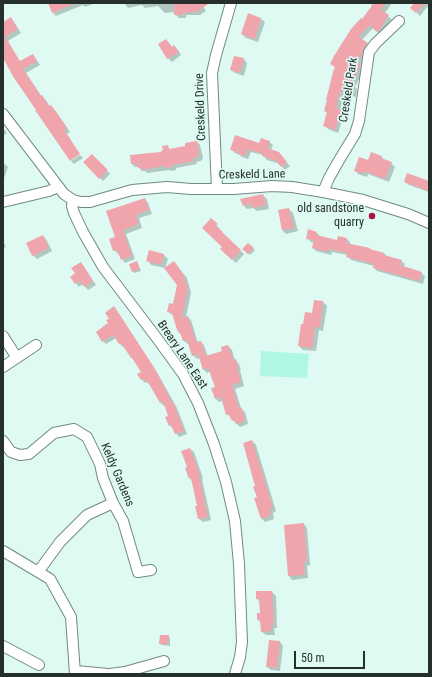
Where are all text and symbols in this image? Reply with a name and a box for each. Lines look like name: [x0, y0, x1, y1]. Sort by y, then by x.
street label: Creskeld Park: [337, 57, 361, 123]
street label: Creskeld Drive: [193, 73, 209, 141]
street label: Creskeld Lane: [219, 167, 285, 183]
place label: old sandstone quarry: [297, 202, 364, 230]
marker: old sandstone quarry: [367, 211, 377, 221]
street label: Breary Lane East: [154, 318, 210, 392]
street label: Keldy Gardens: [97, 441, 137, 509]
scale bar: [296, 643, 367, 669]
text: 50 m: [301, 651, 325, 665]

